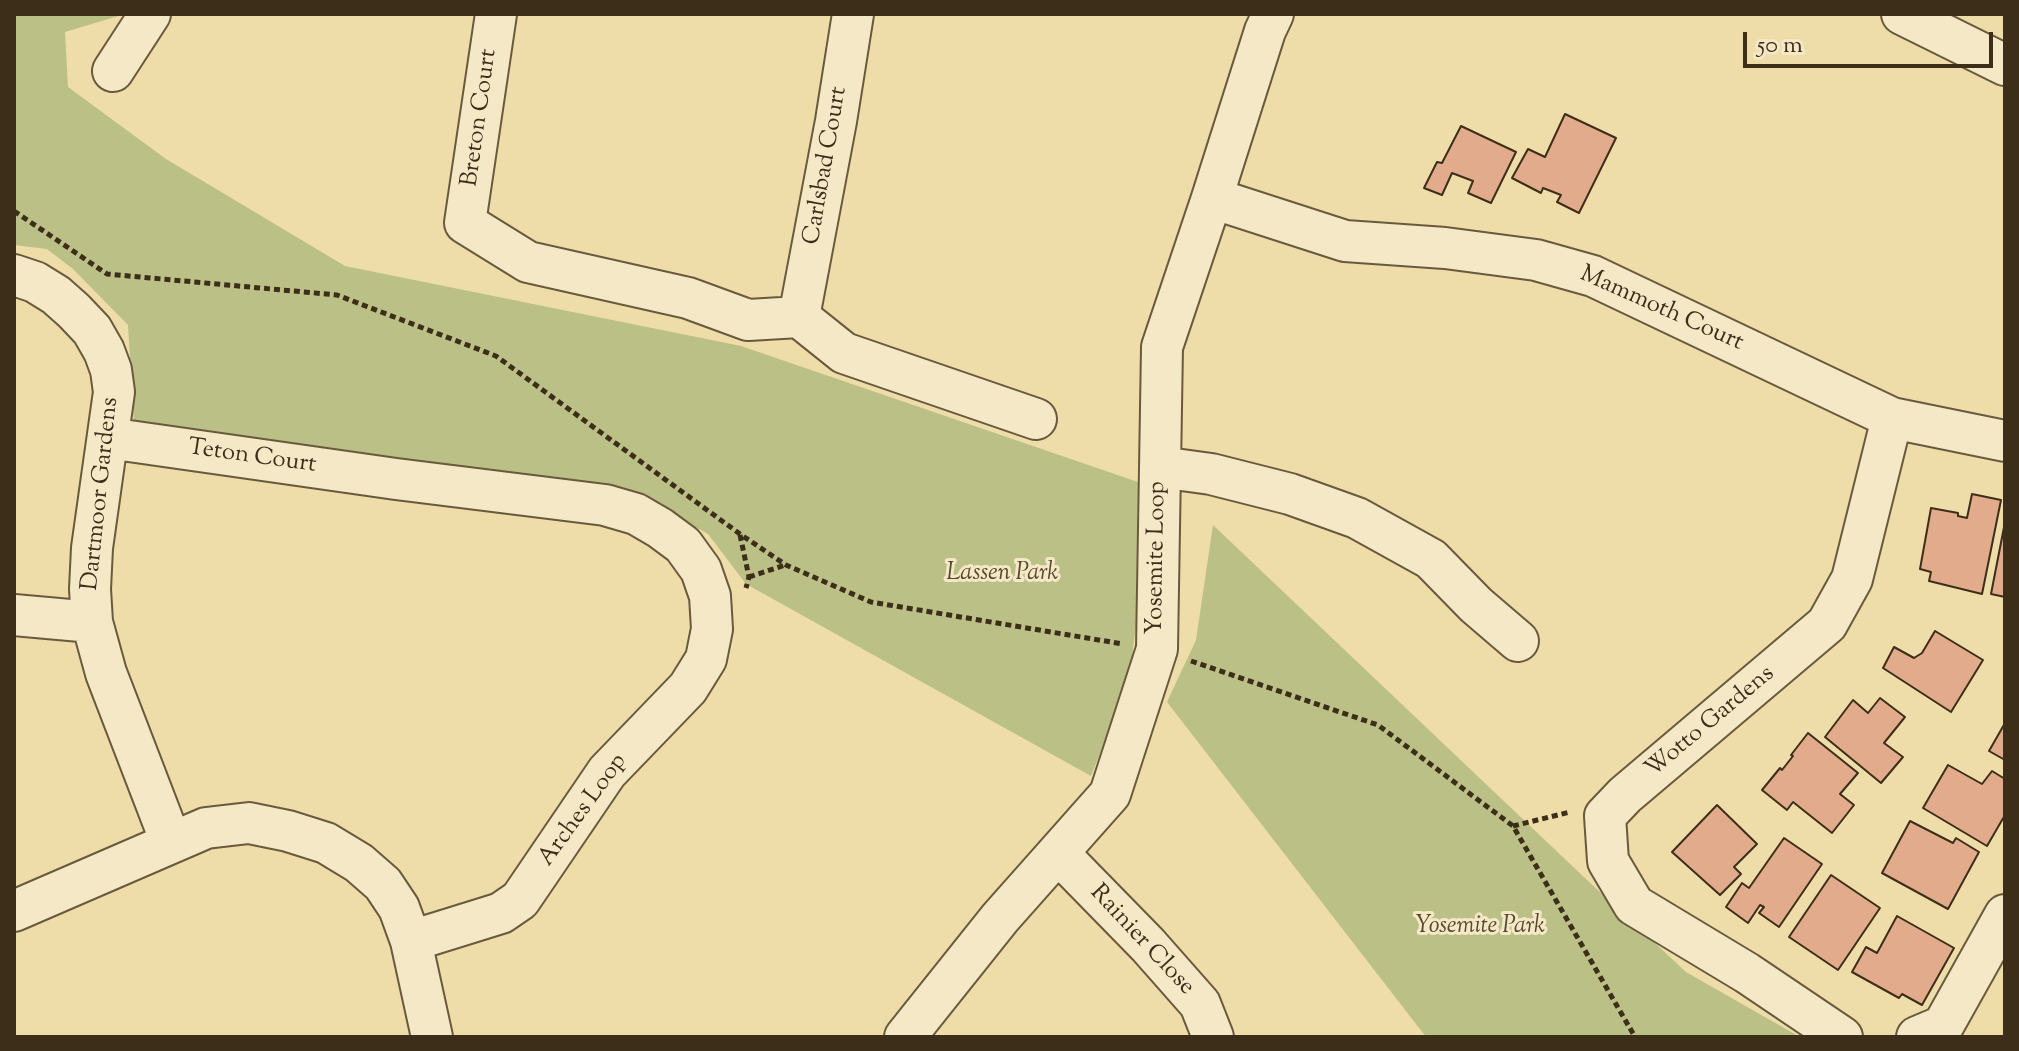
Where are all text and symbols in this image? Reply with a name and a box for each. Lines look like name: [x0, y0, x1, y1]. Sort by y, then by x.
scale bar: [1747, 16, 1997, 66]
text: 50 m: [1757, 29, 1803, 63]
street label: Breton Court: [457, 47, 505, 189]
street label: Carlsbad Court: [799, 85, 855, 247]
street label: Mammoth Court: [1575, 261, 1747, 359]
street label: Dartmoor Gardens: [78, 396, 126, 592]
street label: Teton Court: [186, 435, 318, 481]
street label: Yosemite Loop: [1142, 481, 1174, 635]
park label: Lassen Park: [946, 561, 1058, 589]
street label: Wotto Gardens: [1641, 661, 1781, 785]
street label: Arches Loop: [534, 749, 634, 873]
street label: Rainier Close: [1082, 880, 1200, 1002]
park label: Yosemite Park: [1415, 914, 1545, 942]

